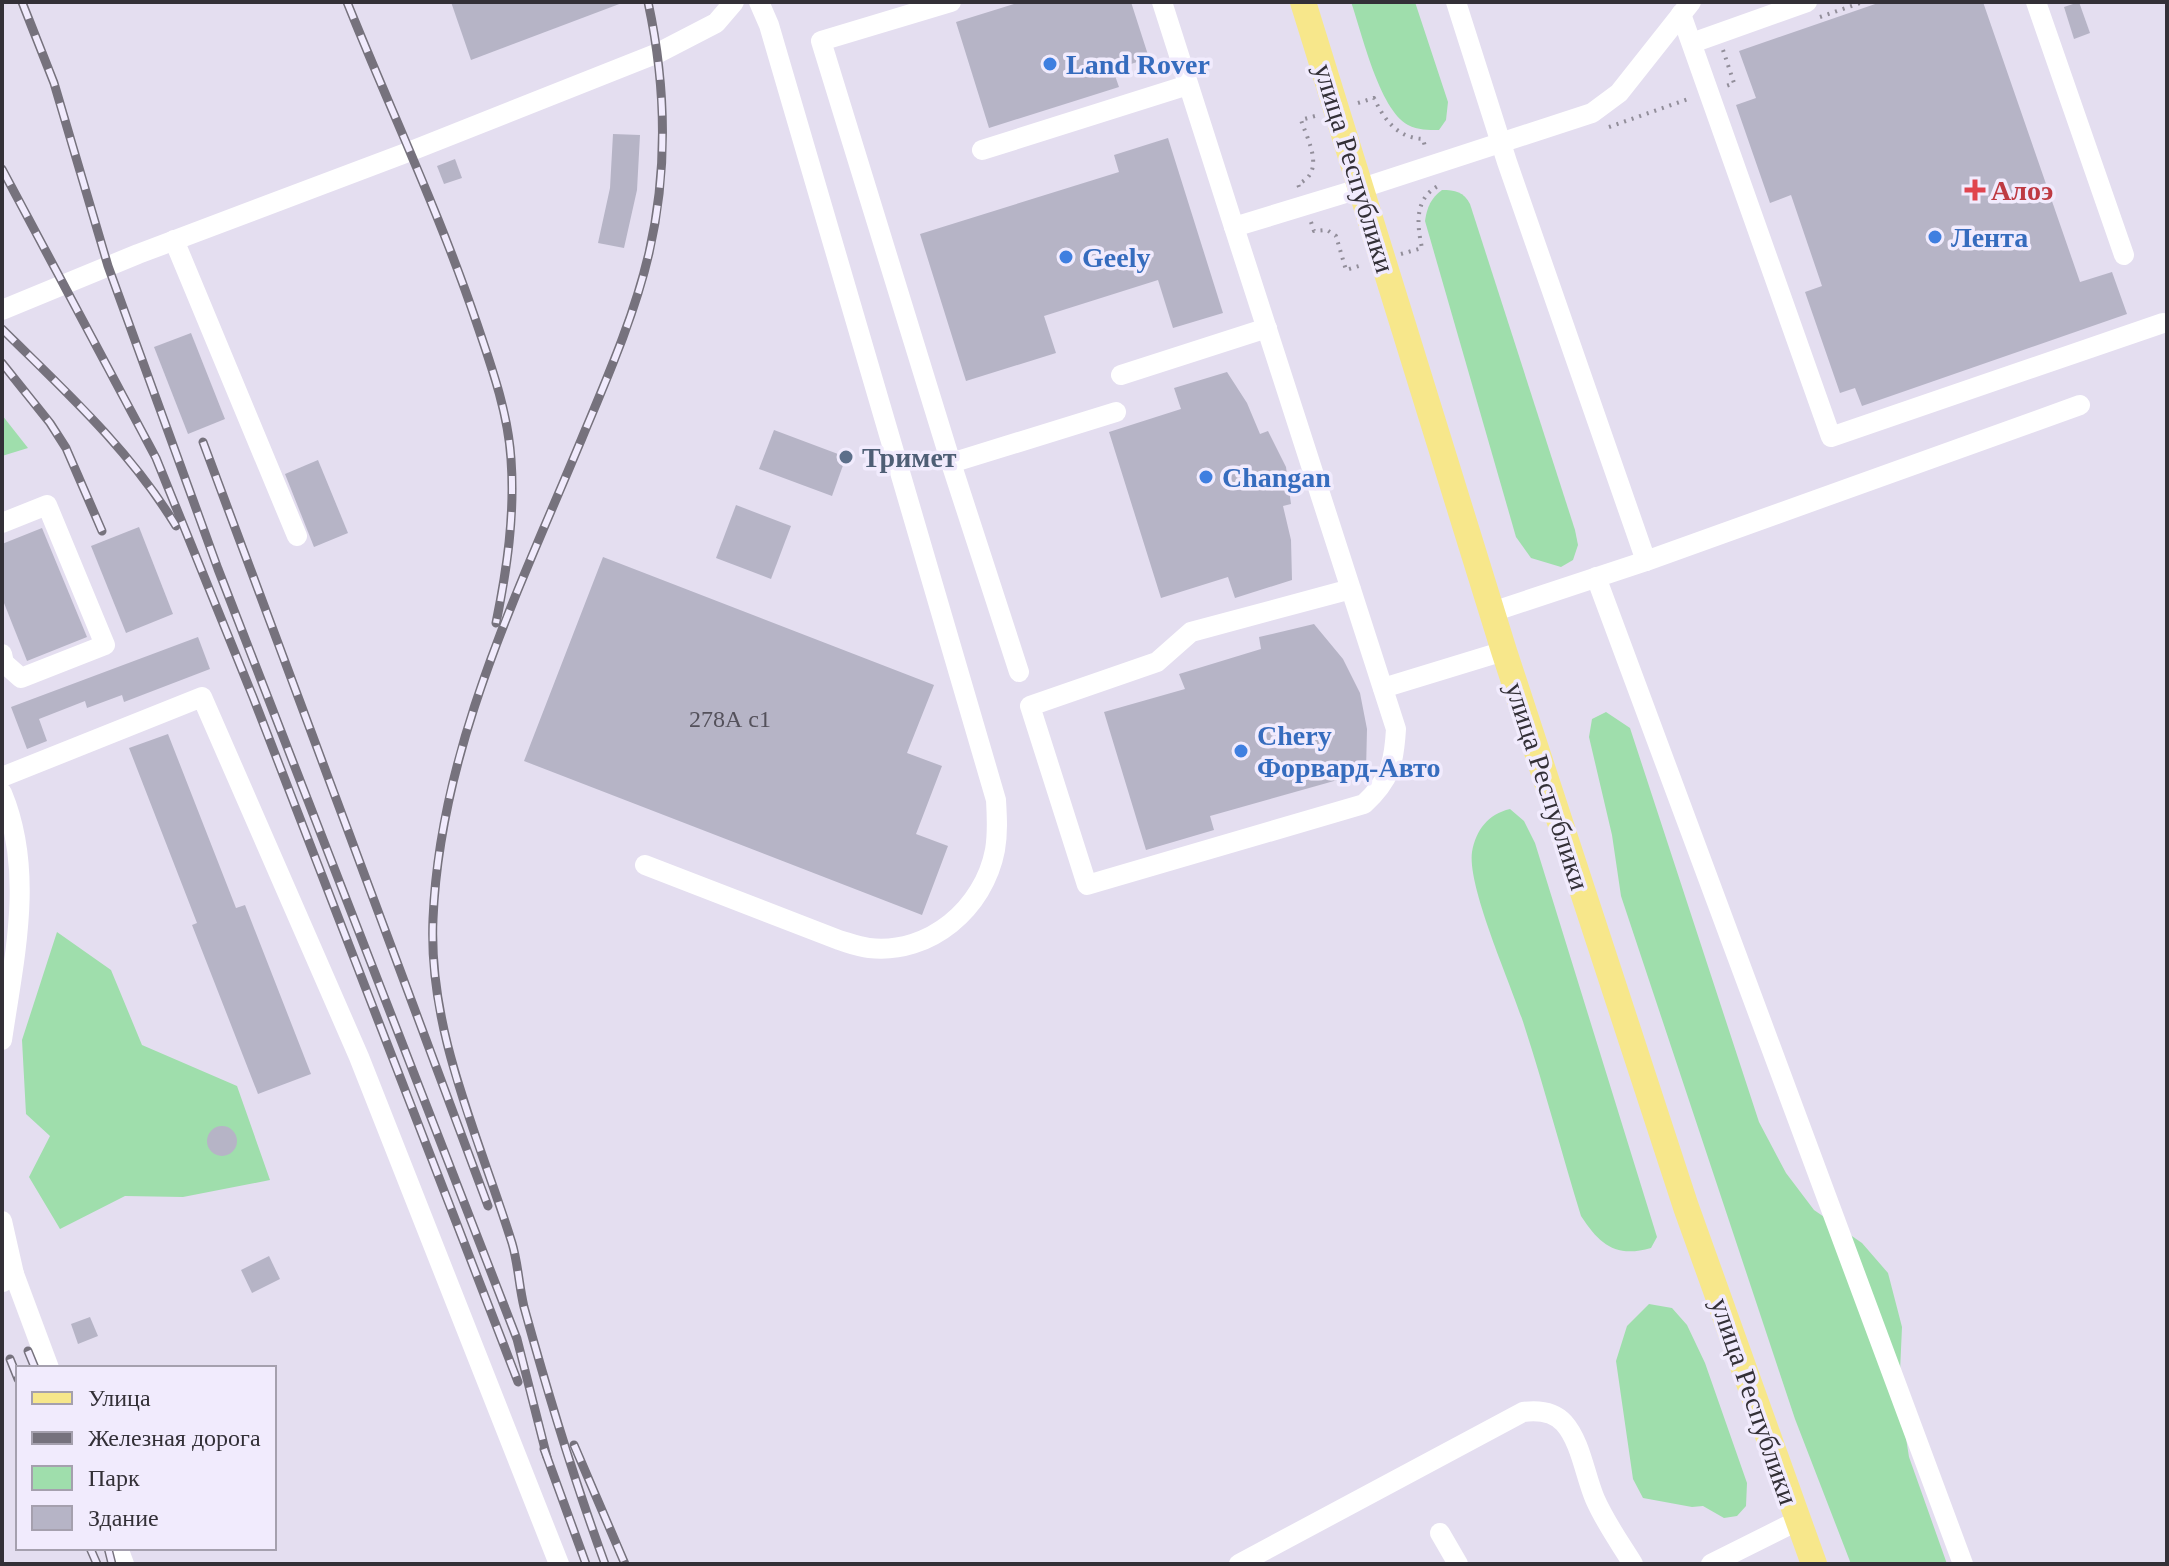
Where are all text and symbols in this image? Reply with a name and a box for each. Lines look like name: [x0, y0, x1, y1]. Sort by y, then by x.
place label: Land Rover: [1066, 49, 1210, 80]
marker: Land Rover: [1041, 55, 1059, 73]
street label: улица Республики: [1308, 60, 1401, 276]
place label: Алоэ: [1991, 175, 2053, 206]
marker: Алоэ: [1966, 181, 1984, 199]
place label: Лента: [1951, 222, 2028, 253]
marker: Лента: [1926, 228, 1944, 246]
place label: Geely: [1082, 242, 1150, 273]
marker: Geely: [1057, 248, 1075, 266]
place label: Тримет: [862, 442, 957, 473]
marker: Тримет: [837, 448, 855, 466]
place label: Changan: [1222, 462, 1331, 493]
marker: Changan: [1197, 468, 1215, 486]
street label: улица Республики: [1499, 678, 1596, 894]
house number: 278А с1: [689, 706, 771, 732]
place label: Chery Форвард-Авто: [1257, 720, 1440, 783]
marker: Chery Форвард-Авто: [1232, 742, 1250, 760]
street label: улица Республики: [1705, 1294, 1804, 1509]
legend: [16, 1366, 276, 1550]
text: Улица: [88, 1385, 151, 1411]
text: Железная дорога: [88, 1425, 261, 1451]
text: Парк: [88, 1465, 140, 1491]
text: Здание: [88, 1505, 159, 1531]

